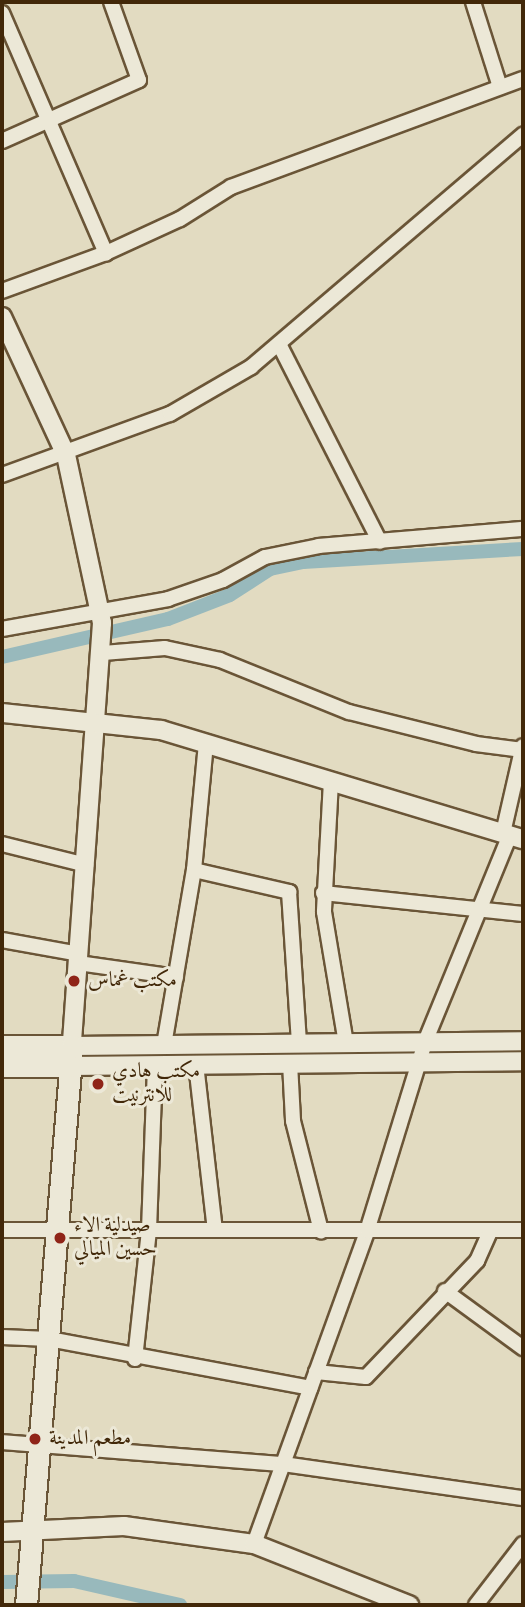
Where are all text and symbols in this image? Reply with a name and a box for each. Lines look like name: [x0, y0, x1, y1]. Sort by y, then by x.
place label: مكتب غماس: [88, 968, 177, 994]
marker: مكتب غماس: [66, 973, 82, 989]
place label: مكتب هادي للانترنيت: [112, 1059, 200, 1109]
marker: مكتب هادي للانترنيت: [90, 1076, 106, 1092]
place label: صيدلية الاء حسين الميالي: [74, 1213, 157, 1263]
marker: صيدلية الاء حسين الميالي: [52, 1230, 68, 1246]
place label: مطعم المدينة: [49, 1426, 131, 1452]
marker: مطعم المدينة: [27, 1431, 43, 1447]

